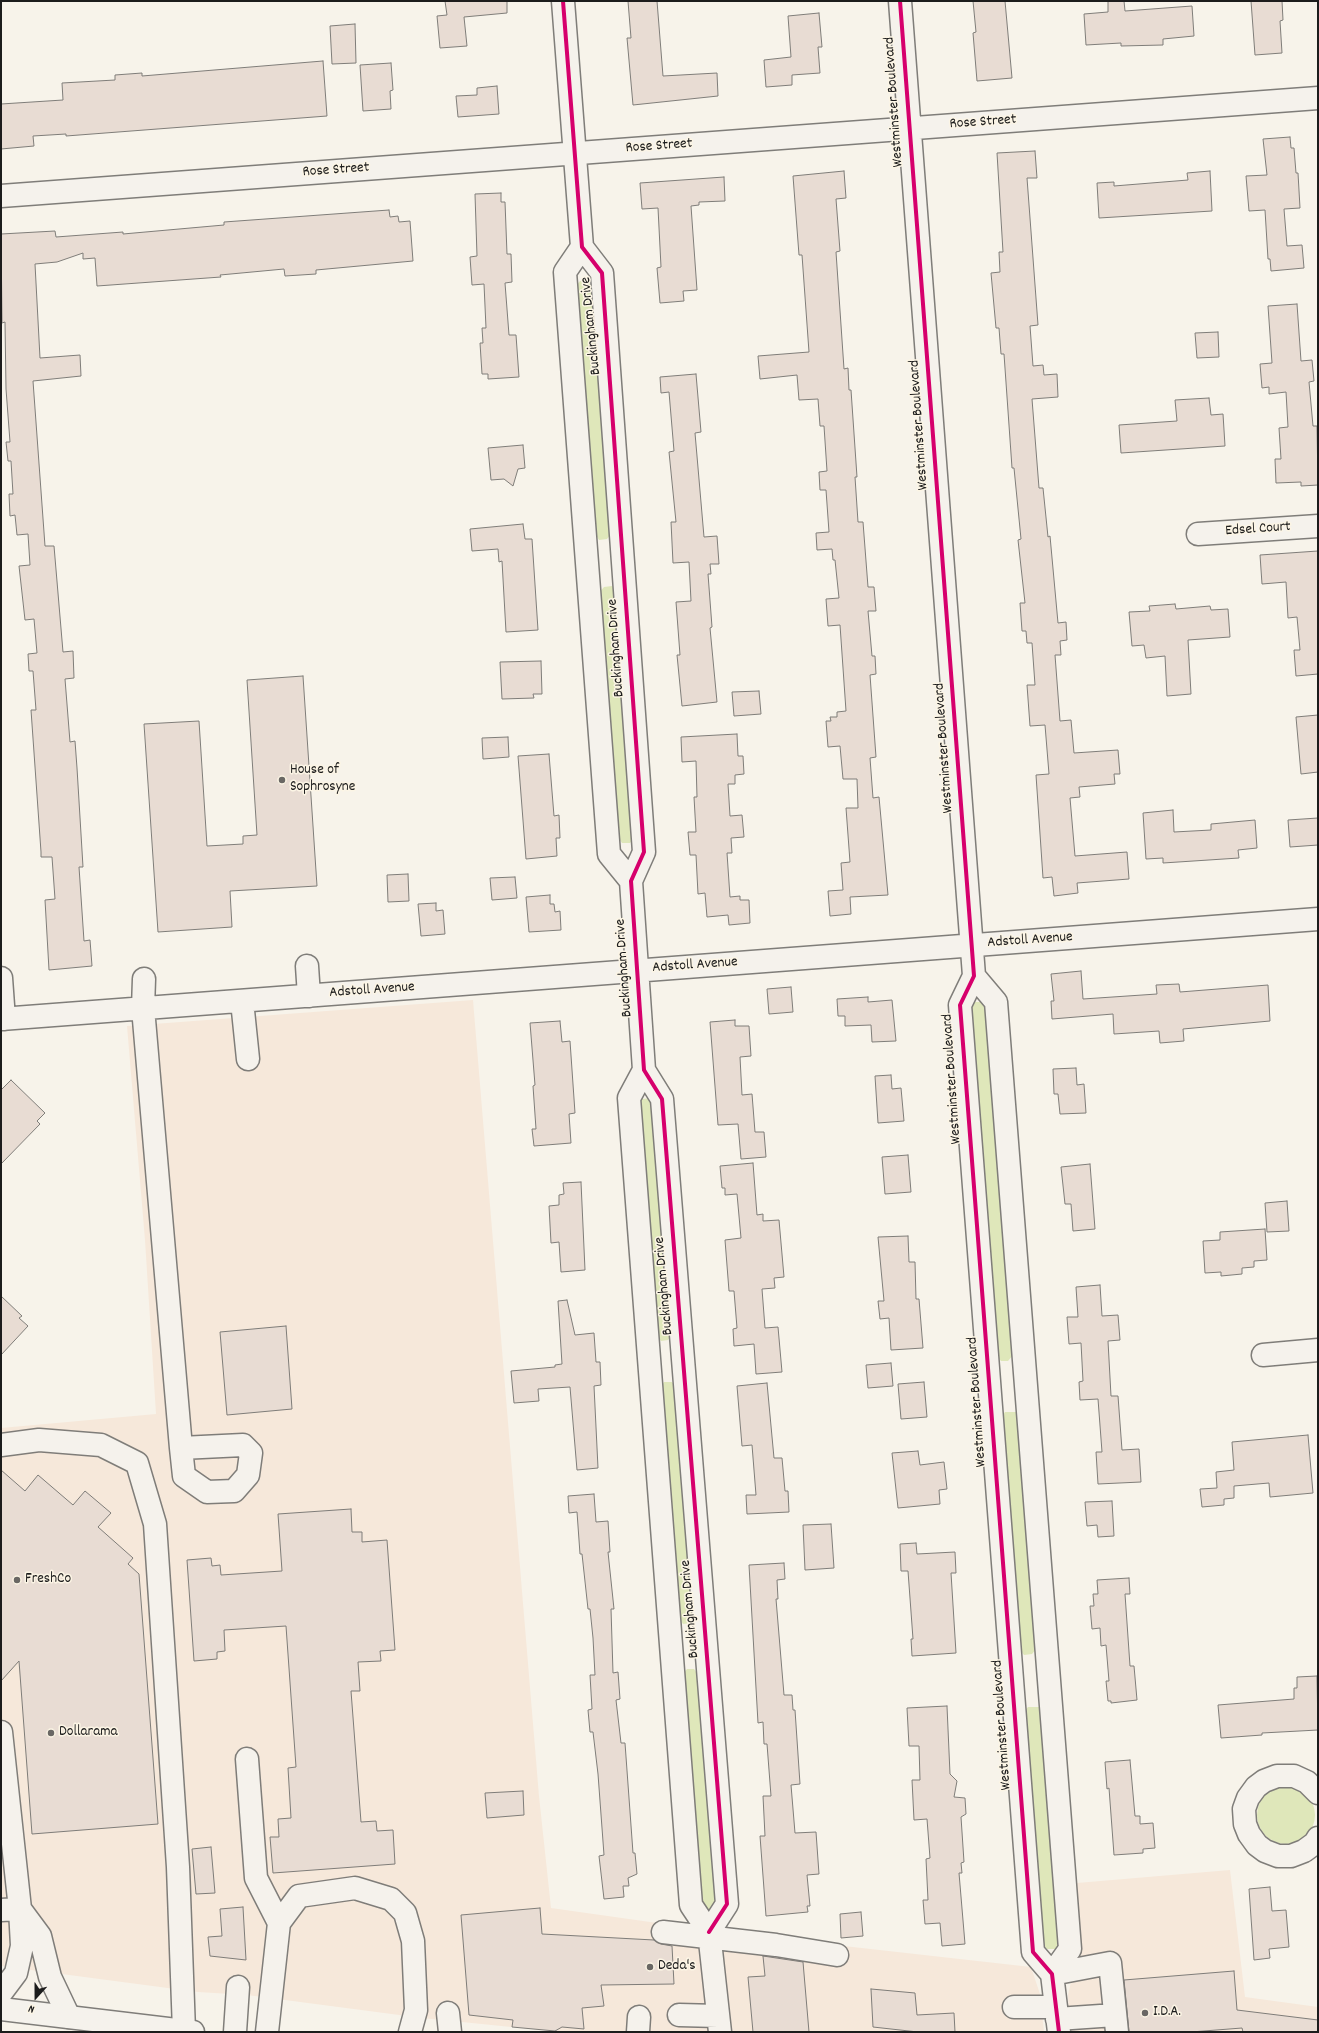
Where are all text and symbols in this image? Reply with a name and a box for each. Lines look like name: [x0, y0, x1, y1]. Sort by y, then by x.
street label: Westminster Boulevard: [881, 36, 909, 168]
street label: Rose Street: [949, 112, 1017, 134]
street label: Rose Street: [625, 136, 693, 158]
street label: Rose Street: [302, 160, 370, 182]
street label: Buckingham Drive: [578, 276, 606, 376]
street label: Westminster Boulevard: [906, 359, 934, 491]
street label: Edsel Court: [1225, 519, 1291, 541]
street label: Buckingham Drive: [605, 598, 629, 698]
street label: Westminster Boulevard: [931, 682, 959, 814]
place label: House of Sophrosyne: [290, 762, 355, 797]
marker: House of Sophrosyne: [277, 775, 287, 785]
street label: Buckingham Drive: [613, 918, 637, 1018]
street label: Adstoll Avenue: [987, 929, 1073, 953]
street label: Adstoll Avenue: [652, 954, 738, 978]
street label: Adstoll Avenue: [329, 979, 415, 1003]
street label: Westminster Boulevard: [939, 1013, 967, 1145]
street label: Buckingham Drive: [652, 1236, 678, 1336]
street label: Westminster Boulevard: [964, 1336, 992, 1468]
street label: Buckingham Drive: [678, 1559, 704, 1659]
place label: FreshCo: [25, 1571, 71, 1589]
marker: FreshCo: [12, 1575, 22, 1585]
street label: Westminster Boulevard: [989, 1659, 1017, 1791]
place label: Dollarama: [59, 1724, 118, 1742]
marker: Dollarama: [46, 1728, 56, 1738]
place label: Deda's: [658, 1958, 696, 1976]
marker: Deda's: [645, 1962, 655, 1972]
north arrow: [16, 1977, 56, 2017]
text: N: [26, 2000, 37, 2017]
place label: I.D.A.: [1153, 2004, 1181, 2022]
marker: I.D.A.: [1140, 2008, 1150, 2018]

